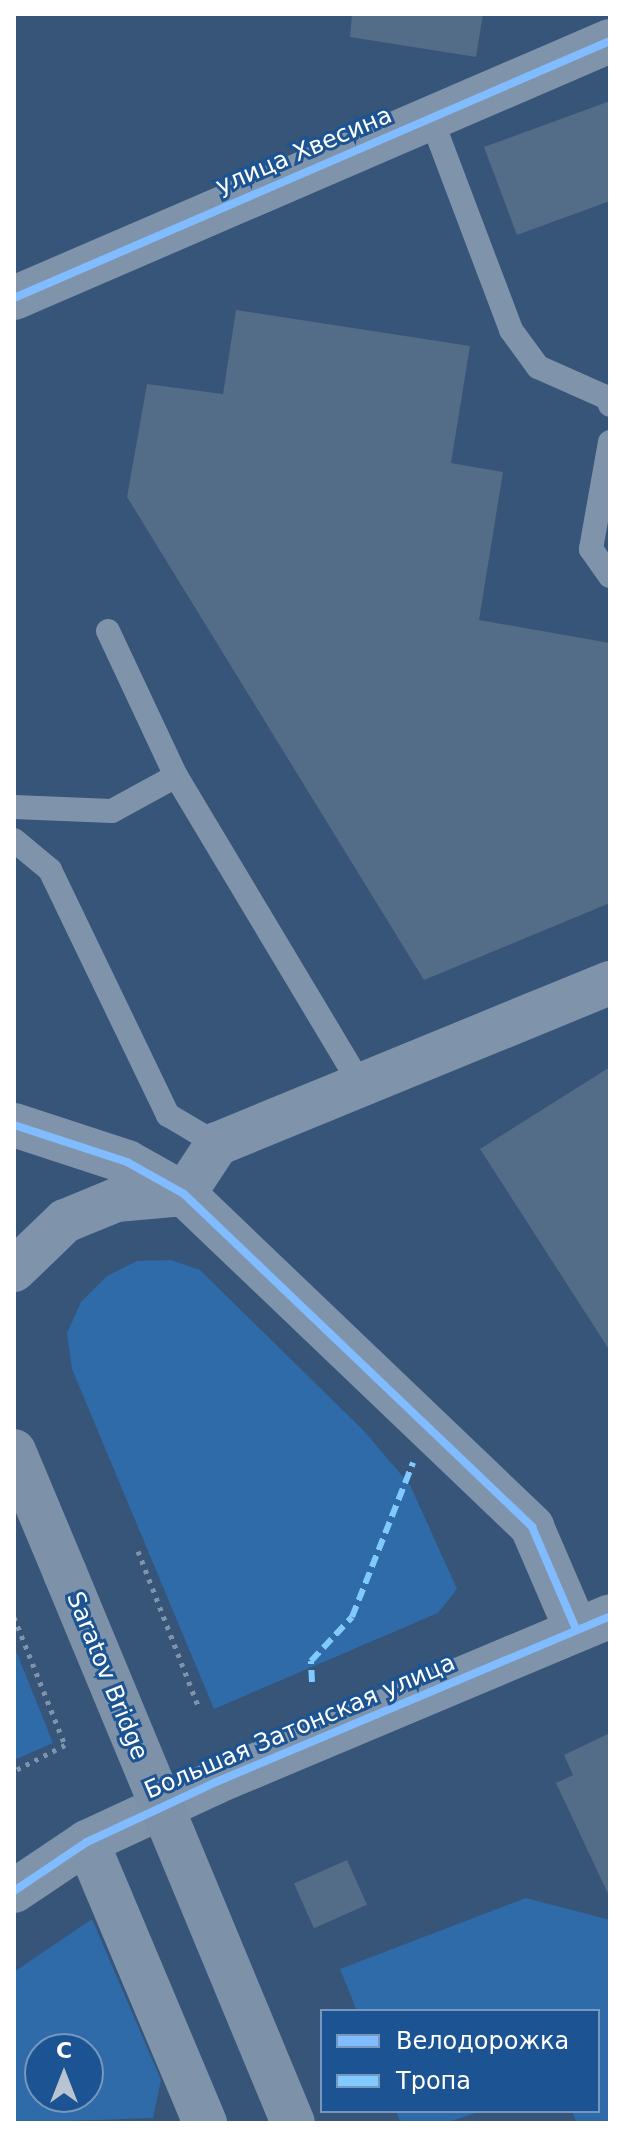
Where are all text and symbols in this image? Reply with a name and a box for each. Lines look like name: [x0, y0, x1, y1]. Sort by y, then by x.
street label: улица Хвесина: [212, 101, 396, 201]
street label: Saratov Bridge: [60, 1588, 154, 1764]
street label: Большая Затонская улица: [140, 1648, 460, 1806]
legend: [320, 2009, 600, 2113]
text: Велодорожка: [396, 2027, 569, 2055]
north arrow: [24, 2033, 104, 2113]
text: С: [56, 2038, 72, 2063]
text: Тропа: [396, 2067, 471, 2095]

